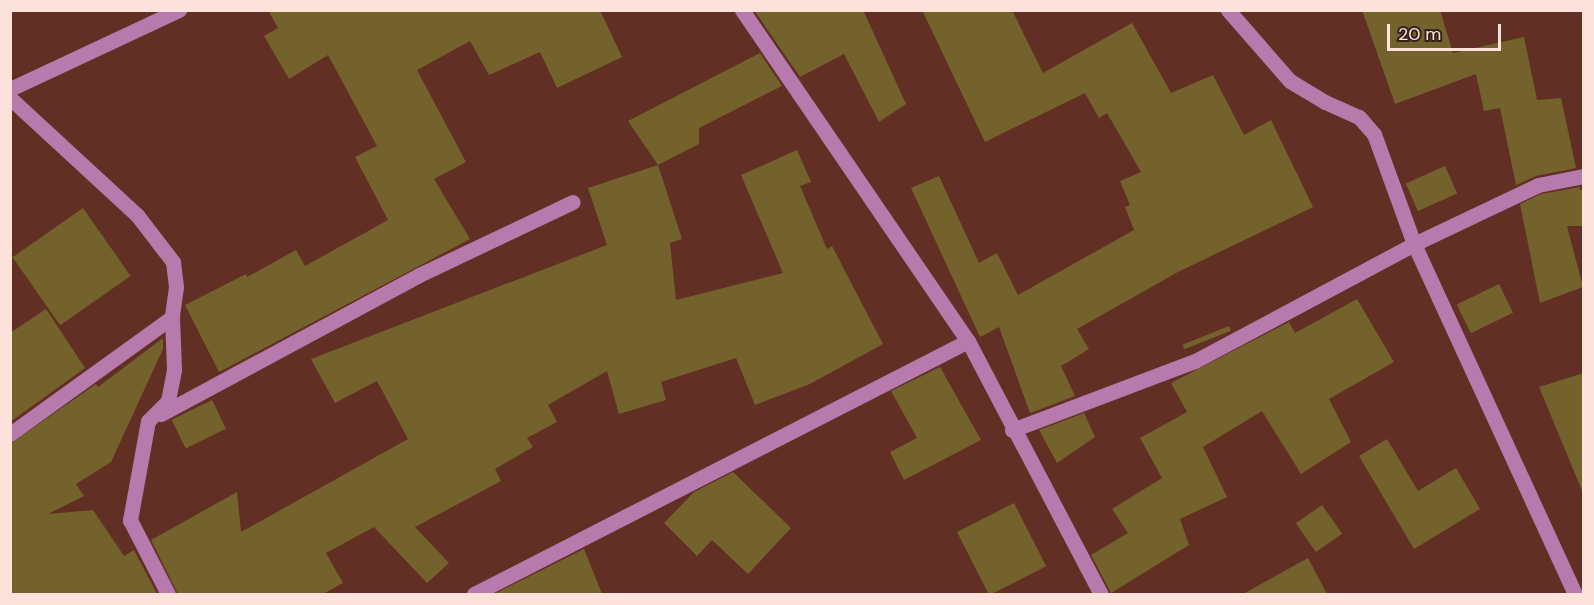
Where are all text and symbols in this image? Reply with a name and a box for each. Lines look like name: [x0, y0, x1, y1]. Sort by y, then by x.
scale bar: [1390, 12, 1504, 50]
text: 20 m: [1398, 22, 1441, 46]

